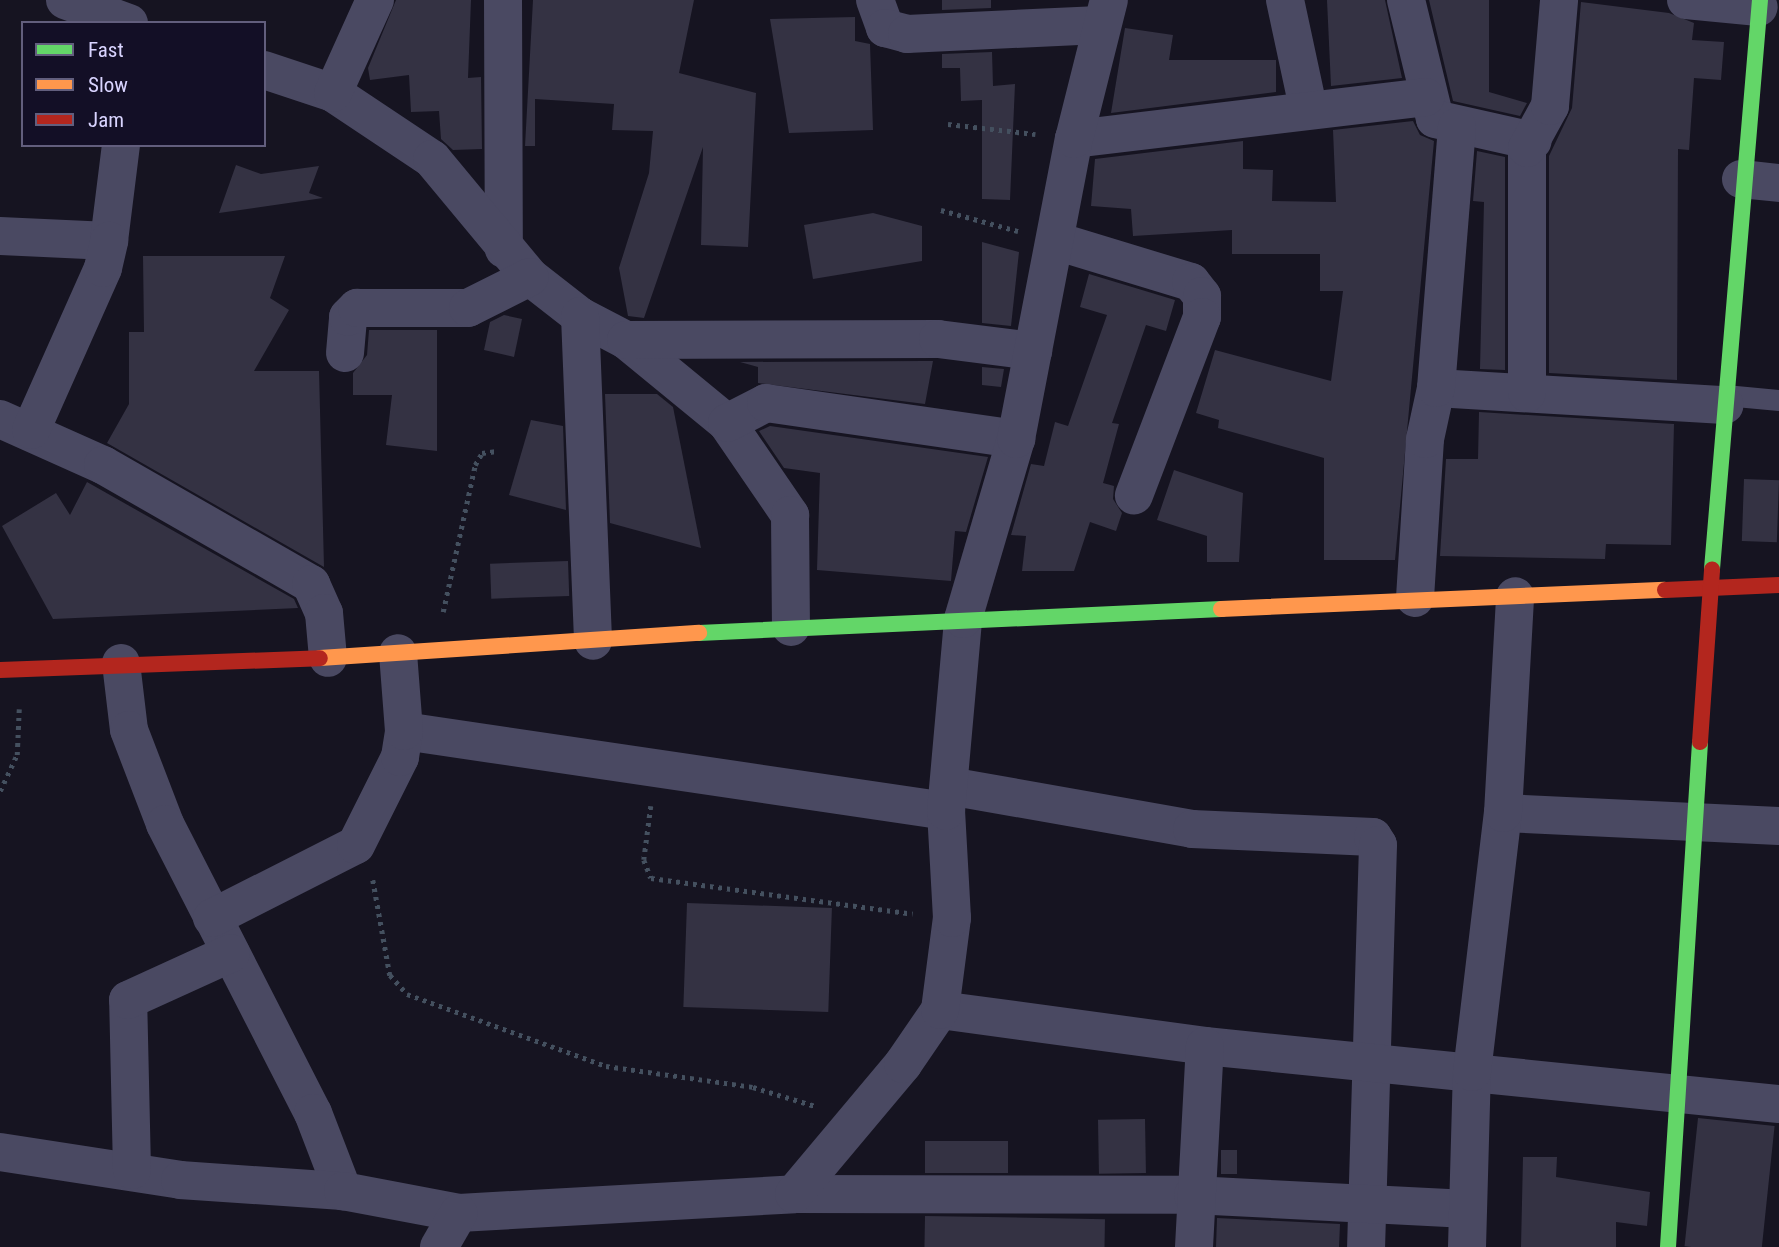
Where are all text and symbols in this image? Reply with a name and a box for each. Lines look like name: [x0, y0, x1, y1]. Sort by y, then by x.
legend: [21, 21, 266, 147]
text: Fast: [88, 38, 124, 62]
text: Slow: [88, 73, 128, 97]
text: Jam: [88, 108, 124, 132]

